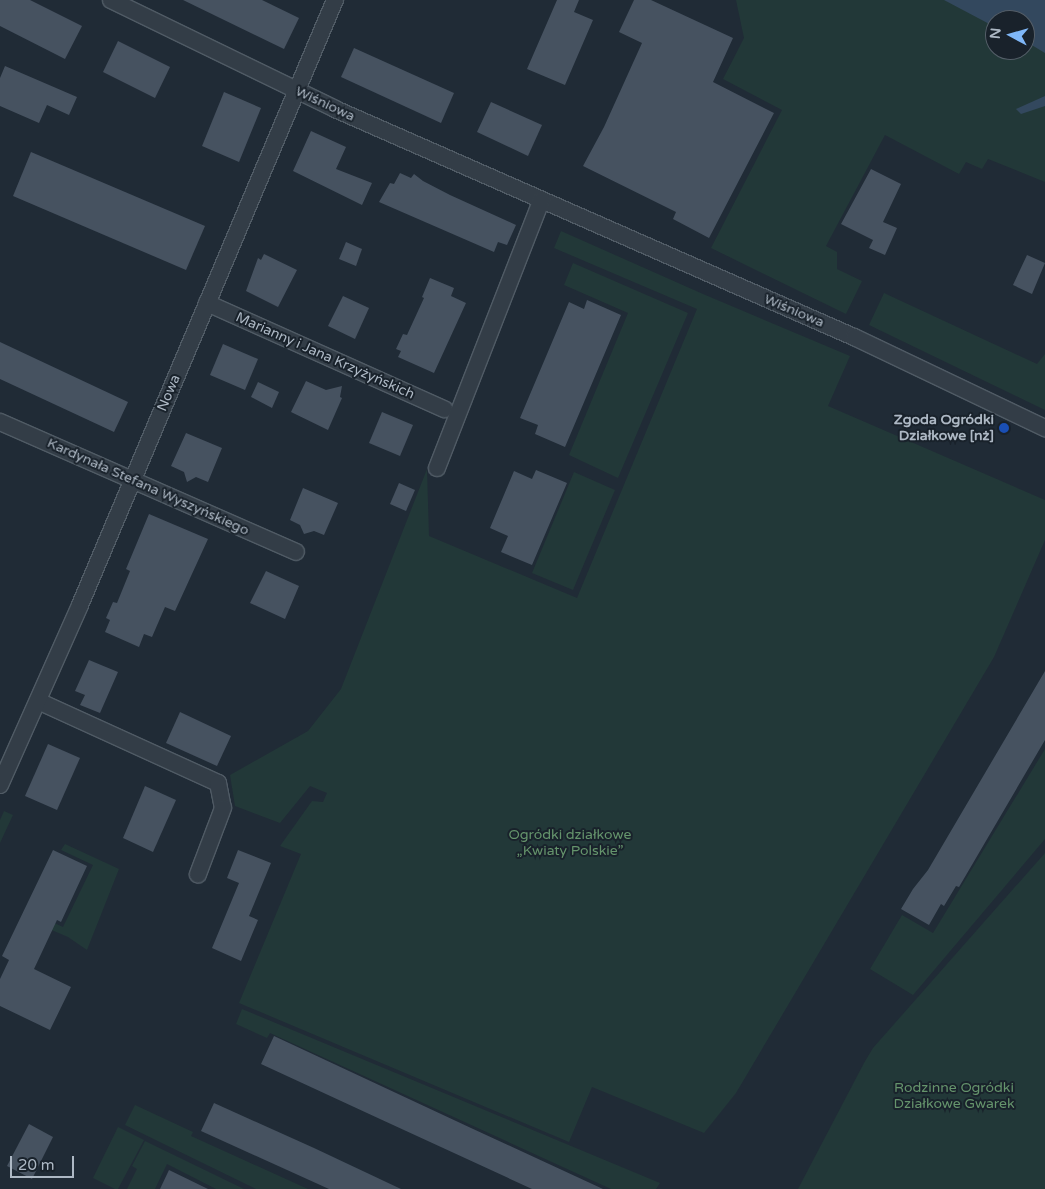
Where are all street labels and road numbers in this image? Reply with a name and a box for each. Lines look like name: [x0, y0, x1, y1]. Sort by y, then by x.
street label: Wiśniowa: [293, 83, 357, 125]
street label: Wiśniowa: [761, 291, 827, 331]
street label: Marianny i Jana Krzyżyńskich: [233, 309, 417, 403]
street label: Nowa: [154, 372, 184, 414]
street label: Kardynała Stefana Wyszyńskiego: [44, 435, 252, 539]

